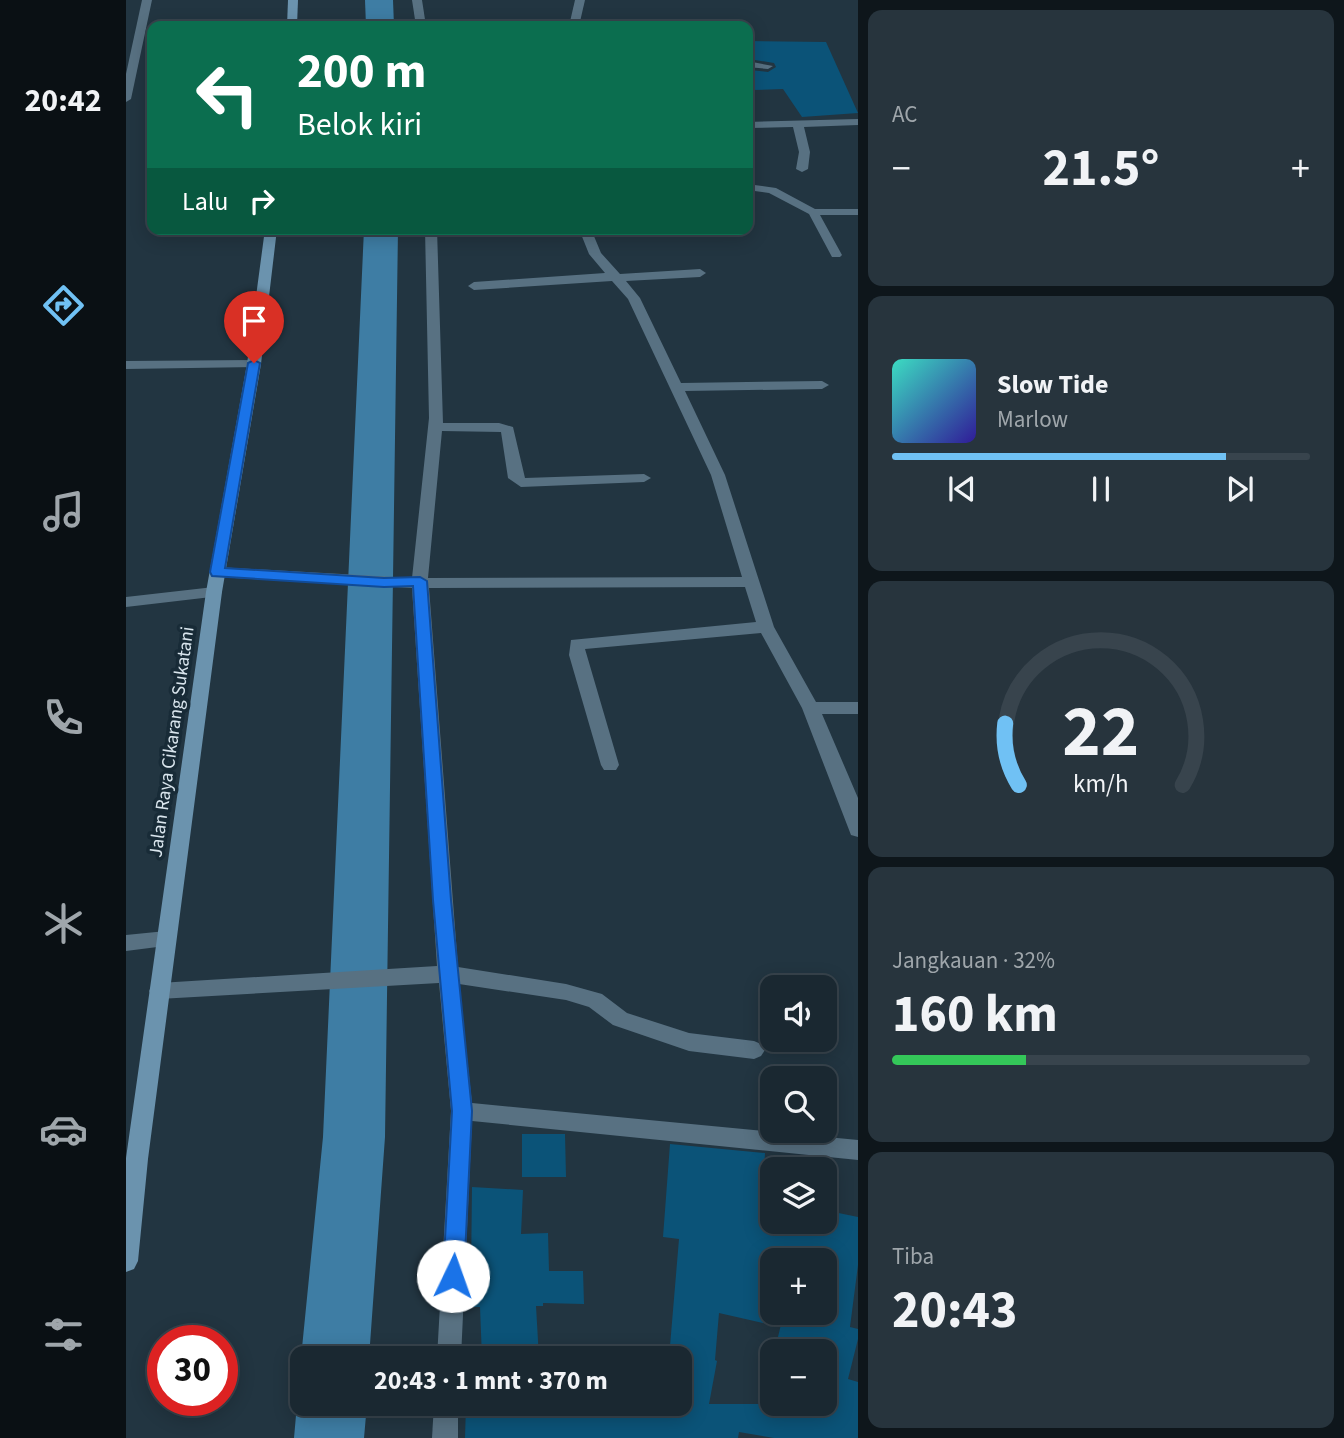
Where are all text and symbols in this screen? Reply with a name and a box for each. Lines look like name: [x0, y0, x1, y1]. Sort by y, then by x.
text: 200 m: [297, 37, 426, 107]
icon: left: [182, 49, 273, 140]
text: 20:42: [24, 78, 102, 124]
text: AC: [892, 98, 917, 131]
text: Belok kiri: [297, 102, 422, 148]
text: 21.5°: [1043, 132, 1159, 206]
text: −: [892, 142, 911, 196]
text: +: [1291, 142, 1310, 196]
icon: right: [243, 182, 281, 220]
text: Lalu: [182, 183, 229, 220]
icon: directions: [39, 281, 88, 330]
pin: [224, 291, 284, 363]
icon: arrive: [235, 302, 273, 340]
text: Slow Tide: [997, 366, 1108, 403]
text: Marlow: [997, 403, 1068, 436]
icon: previous: [943, 470, 981, 508]
icon: pause: [1082, 470, 1120, 508]
icon: next: [1221, 470, 1259, 508]
icon: music: [39, 487, 88, 536]
street label: Jalan Raya Cikarang Sukatani: [142, 625, 202, 859]
text: 22: [1063, 680, 1139, 784]
icon: phone: [39, 693, 88, 742]
text: km/h: [1073, 766, 1129, 802]
icon: climate: [39, 899, 88, 948]
text: Jangkauan · 32%: [892, 944, 1055, 977]
map controls: [760, 975, 837, 1416]
button: sound: [760, 975, 837, 1052]
text: 160 km: [892, 978, 1058, 1052]
button: search: [760, 1066, 837, 1143]
icon: car: [39, 1105, 88, 1154]
button: layers: [760, 1157, 837, 1234]
position arrow: [416, 1239, 490, 1313]
text: Tiba: [892, 1240, 934, 1273]
button: +: [760, 1248, 837, 1325]
text: 20:43: [892, 1274, 1017, 1348]
icon: filters: [39, 1310, 88, 1359]
speed limit sign: 30: [147, 1325, 238, 1416]
button: −: [760, 1339, 837, 1416]
text: 20:43 · 1 mnt · 370 m: [374, 1362, 608, 1399]

